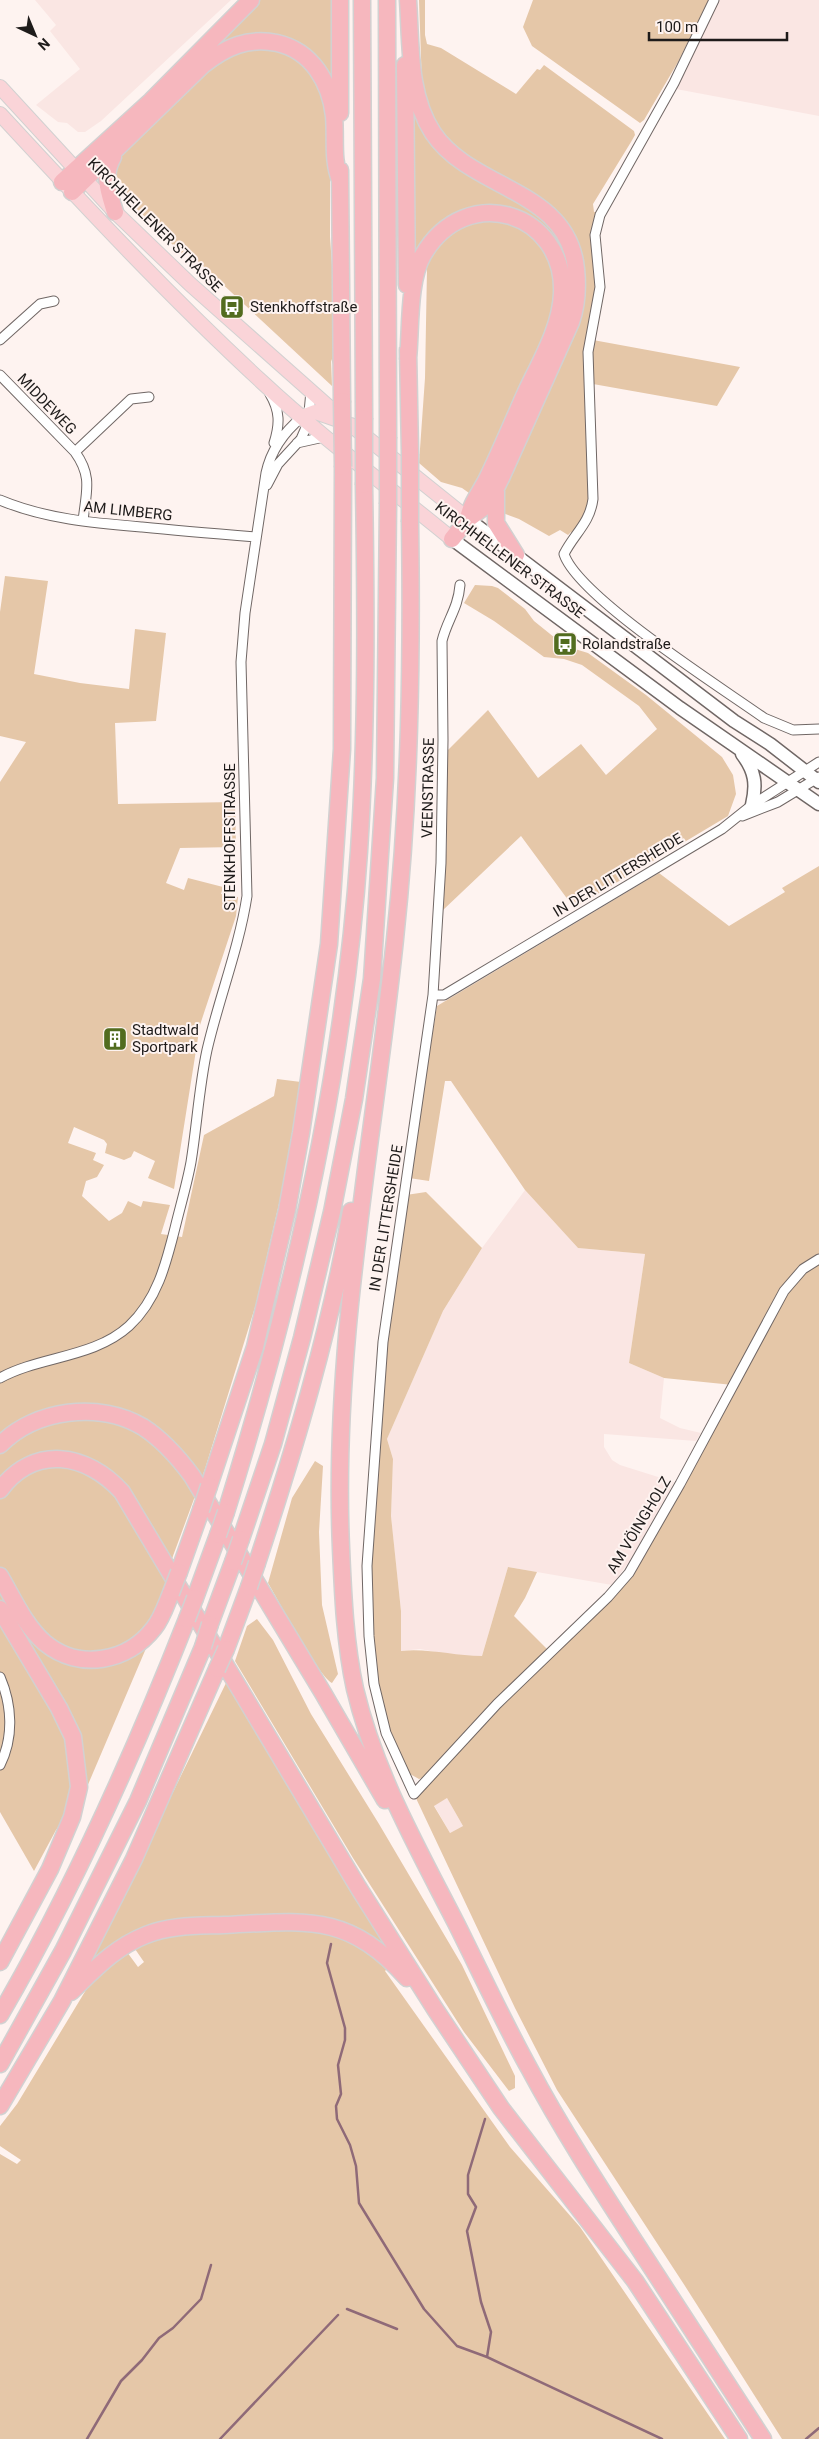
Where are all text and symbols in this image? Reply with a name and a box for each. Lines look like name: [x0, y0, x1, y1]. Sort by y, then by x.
north arrow: [10, 10, 60, 60]
scale bar: [649, 10, 786, 42]
text: 100 m: [656, 18, 698, 36]
text: N: [35, 35, 53, 54]
street label: KIRCHHELLENER STRASSE: [84, 154, 226, 296]
bus stop icon: Stenkhoffstraße: [219, 294, 245, 320]
place label: Stenkhoffstraße: [250, 298, 357, 316]
street label: MIDDEWEG: [14, 370, 80, 438]
street label: AM LIMBERG: [83, 497, 173, 525]
street label: KIRCHHELLENER STRASSE: [432, 498, 589, 622]
bus stop icon: Rolandstraße: [552, 631, 578, 657]
place label: Rolandstraße: [582, 635, 671, 653]
street label: VEENSTRASSE: [418, 737, 438, 838]
street label: STENKHOFFSTRASSE: [221, 763, 239, 911]
street label: IN DER LITTERSHEIDE: [550, 829, 687, 921]
place label: Stadtwald Sportpark: [132, 1021, 199, 1056]
building icon: Stadtwald Sportpark: [102, 1026, 128, 1052]
street label: IN DER LITTERSHEIDE: [366, 1143, 407, 1293]
street label: AM VÖINGHOLZ: [603, 1473, 675, 1577]

